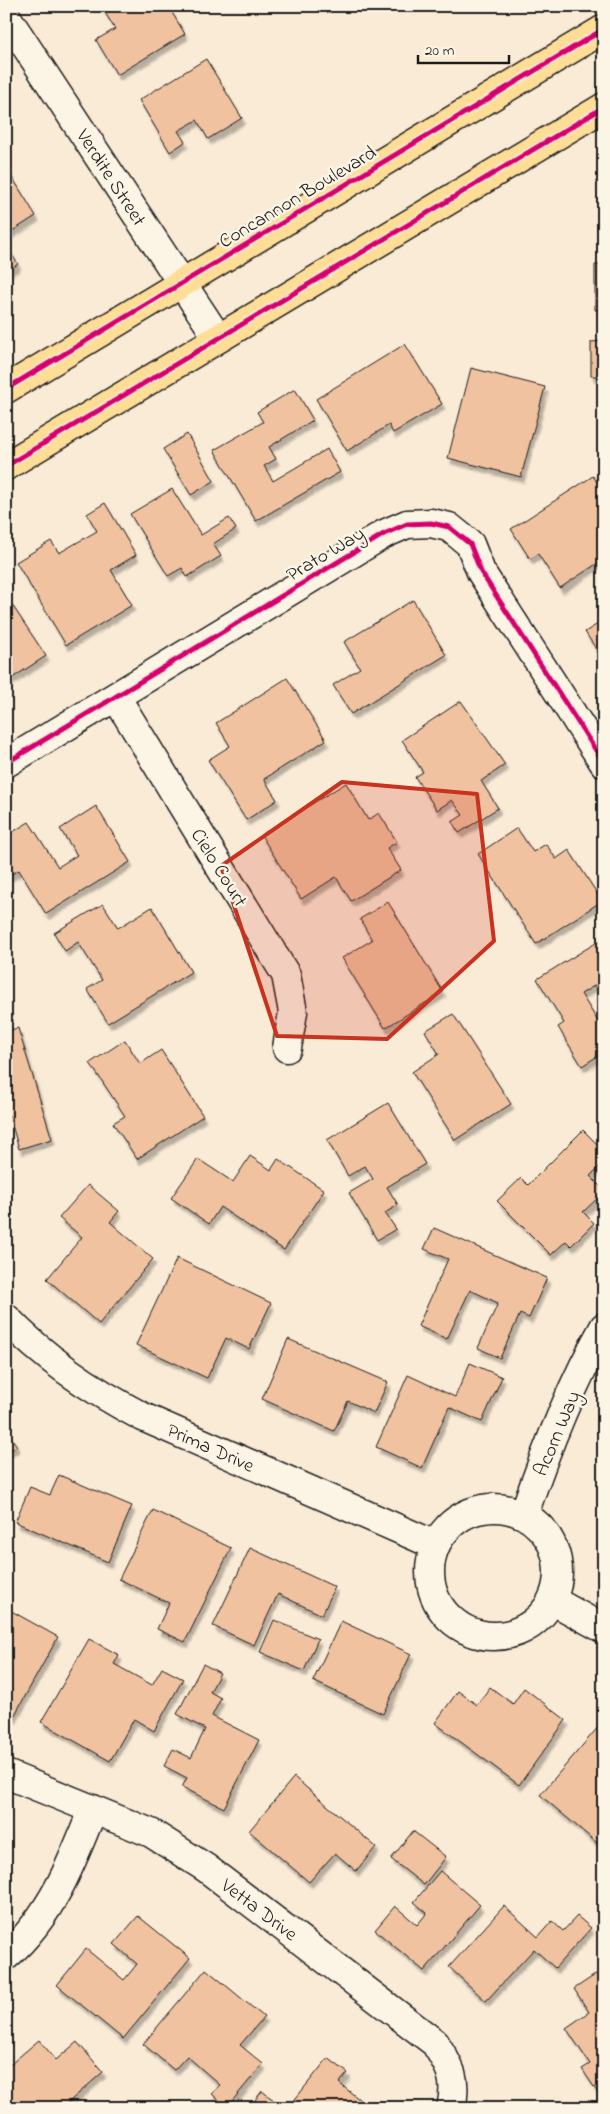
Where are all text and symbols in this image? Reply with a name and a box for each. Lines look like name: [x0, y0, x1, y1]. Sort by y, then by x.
scale bar: [418, 32, 509, 64]
text: 20 m: [425, 40, 455, 62]
street label: Verdite Street: [67, 123, 152, 233]
street label: Concannon Boulevard: [214, 140, 383, 257]
street label: Prato Way: [282, 520, 371, 590]
street label: Cielo Court: [182, 823, 254, 914]
street label: Acorn Way: [527, 1387, 589, 1481]
street label: Prima Drive: [161, 1417, 259, 1482]
street label: Vetta Drive: [213, 1872, 303, 1949]

